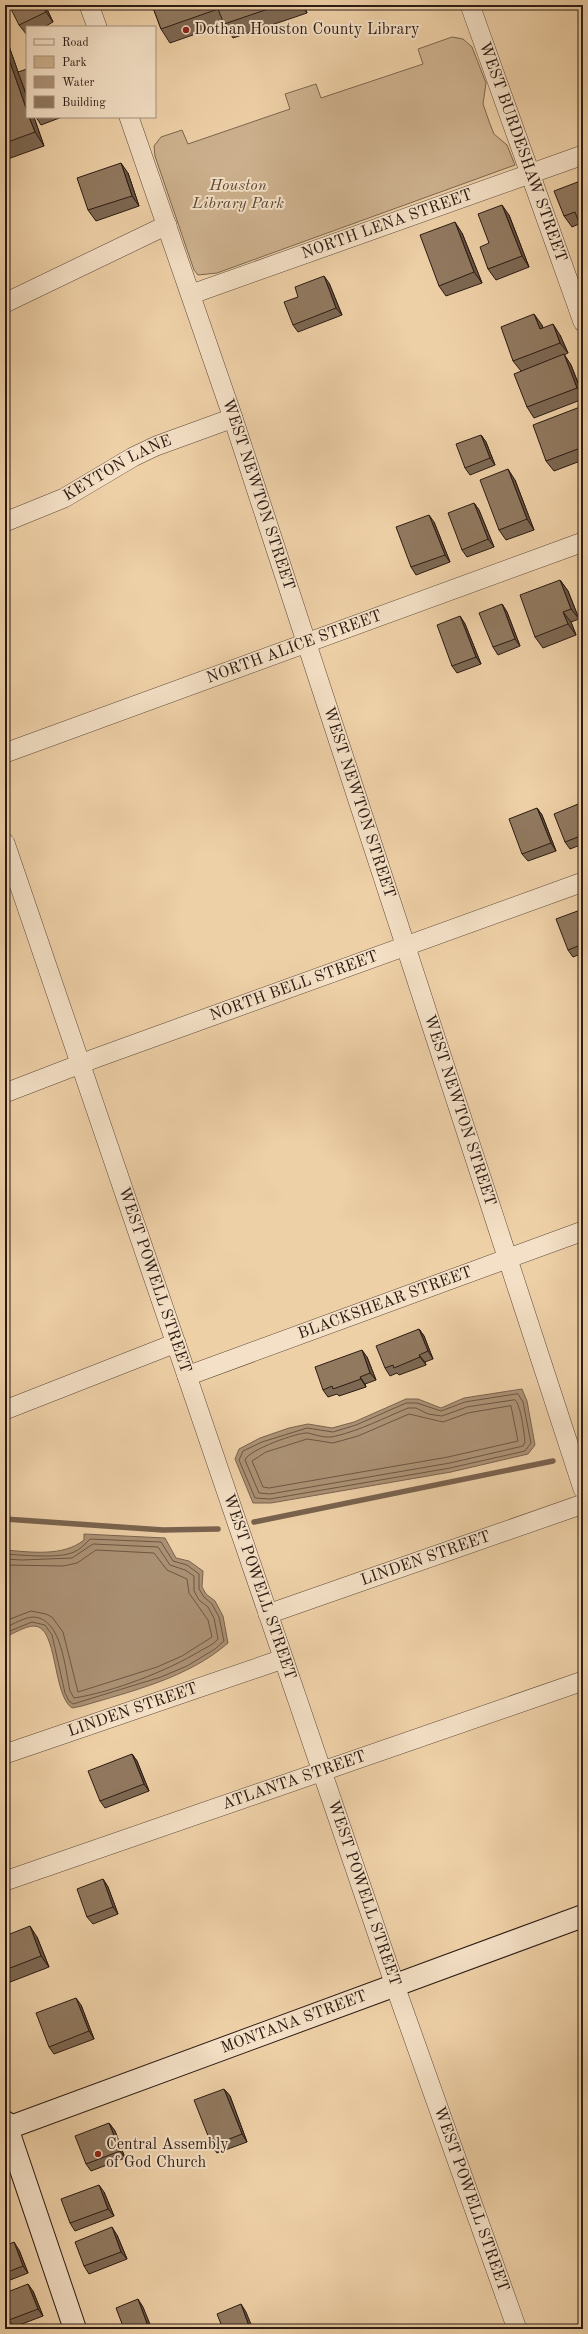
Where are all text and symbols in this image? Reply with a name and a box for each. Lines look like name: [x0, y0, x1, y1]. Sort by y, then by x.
place label: Dothan Houston County Library: [194, 22, 420, 38]
marker: Dothan Houston County Library: [181, 25, 191, 35]
legend: [26, 26, 156, 118]
text: Road: [62, 37, 89, 49]
street label: WEST BURDESHAW STREET: [476, 40, 569, 264]
text: Park: [62, 57, 87, 69]
text: Water: [62, 77, 95, 89]
text: Building: [62, 97, 106, 109]
park label: Houston Library Park: [191, 178, 284, 212]
street label: NORTH LENA STREET: [299, 187, 475, 262]
street label: WEST NEWTON STREET: [219, 397, 297, 592]
street label: KEYTON LANE: [61, 433, 174, 504]
street label: NORTH ALICE STREET: [204, 608, 384, 687]
street label: WEST NEWTON STREET: [320, 705, 397, 900]
street label: NORTH BELL STREET: [208, 949, 380, 1024]
street label: WEST NEWTON STREET: [421, 1013, 498, 1208]
street label: WEST POWELL STREET: [115, 1185, 193, 1375]
street label: BLACKSHEAR STREET: [296, 1264, 474, 1343]
street label: WEST POWELL STREET: [220, 1492, 298, 1682]
street label: LINDEN STREET: [359, 1529, 493, 1589]
street label: LINDEN STREET: [66, 1681, 200, 1740]
street label: ATLANTA STREET: [220, 1749, 368, 1813]
street label: WEST POWELL STREET: [325, 1798, 403, 1988]
street label: MONTANA STREET: [219, 1988, 369, 2057]
street label: WEST POWELL STREET: [431, 2105, 511, 2294]
place label: Central Assembly of God Church: [106, 2137, 229, 2171]
marker: Central Assembly of God Church: [93, 2149, 103, 2159]

